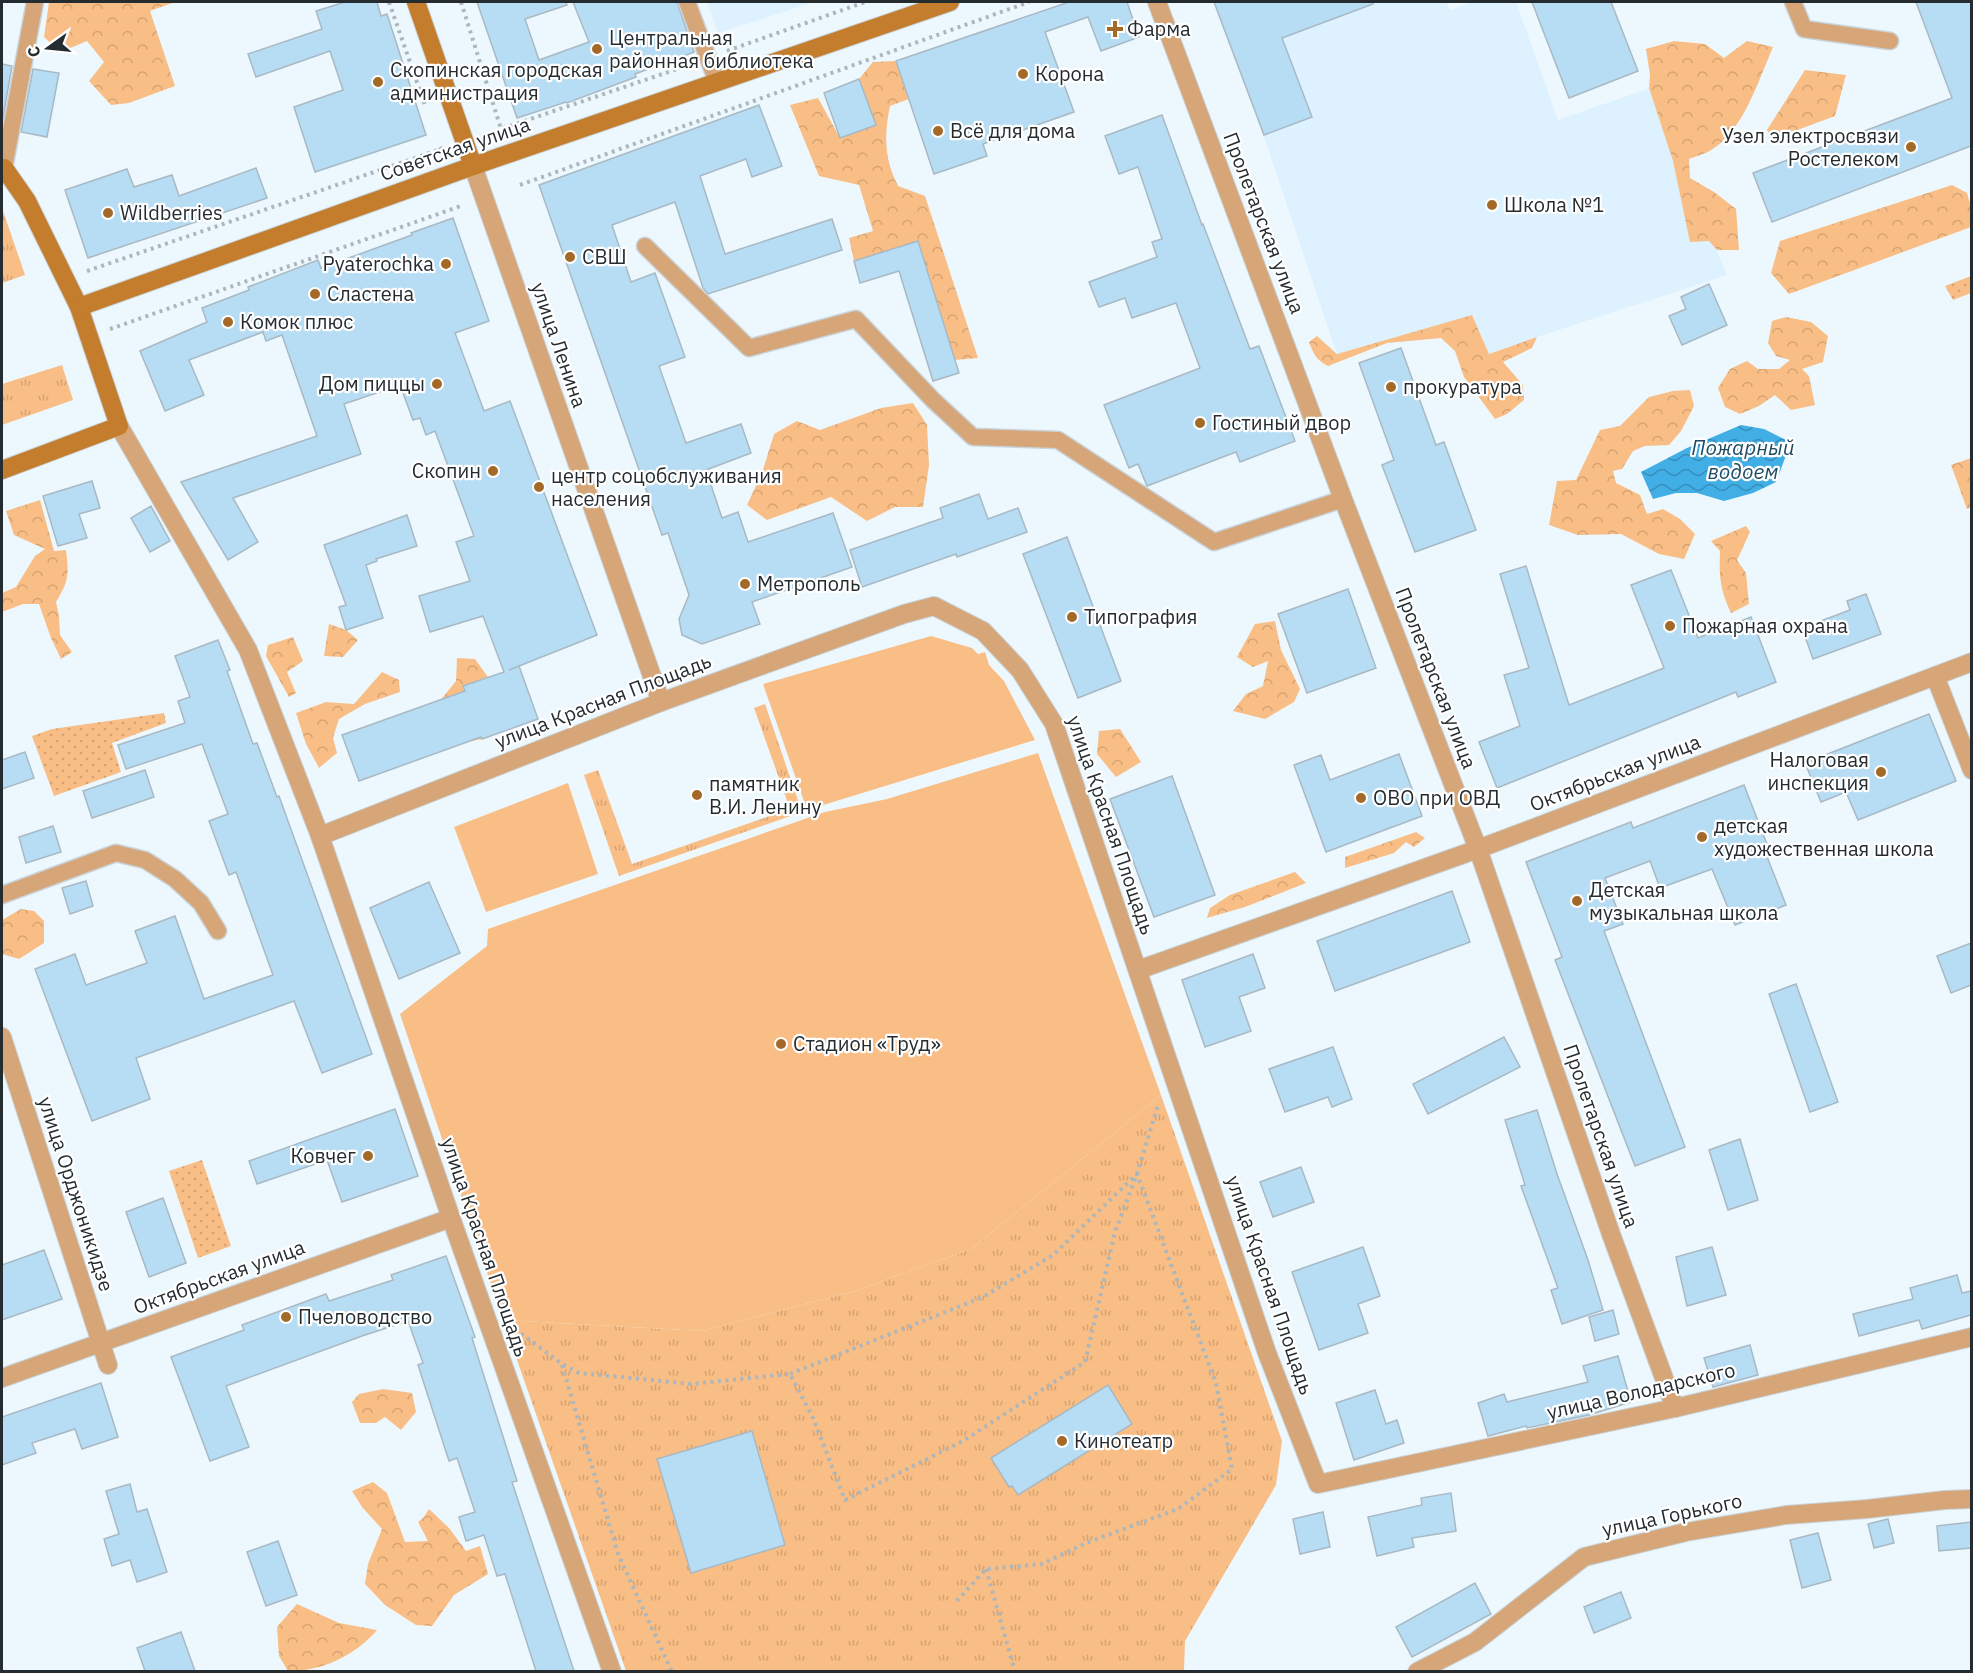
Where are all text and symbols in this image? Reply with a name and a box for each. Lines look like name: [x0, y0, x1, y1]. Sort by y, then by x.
place label: Фарма: [1127, 15, 1191, 42]
north arrow: [18, 18, 78, 78]
marker: Фарма: [1108, 22, 1122, 36]
place label: Центральная районная библиотека: [609, 24, 814, 74]
marker: Центральная районная библиотека: [590, 42, 604, 56]
text: С: [23, 44, 45, 60]
place label: Скопинская городская администрация: [390, 56, 603, 106]
place label: Корона: [1035, 60, 1105, 87]
marker: Корона: [1016, 67, 1030, 81]
marker: Скопинская городская администрация: [371, 75, 385, 89]
street label: Советская улица: [376, 110, 534, 187]
place label: Всё для дома: [950, 117, 1076, 144]
place label: Узел электросвязи Ростелеком: [1722, 122, 1899, 172]
marker: Всё для дома: [931, 124, 945, 138]
street label: Пролетарская улица: [1217, 128, 1312, 318]
marker: Узел электросвязи Ростелеком: [1904, 140, 1918, 154]
place label: Школа №1: [1504, 191, 1604, 218]
marker: Школа №1: [1485, 198, 1499, 212]
place label: Wildberries: [120, 199, 223, 226]
marker: Wildberries: [101, 206, 115, 220]
place label: СВШ: [582, 243, 627, 270]
place label: Pyaterochka: [323, 250, 434, 277]
marker: СВШ: [563, 250, 577, 264]
marker: Pyaterochka: [439, 257, 453, 271]
street label: улица Ленина: [525, 279, 594, 411]
place label: Сластена: [327, 280, 414, 307]
marker: Сластена: [308, 287, 322, 301]
place label: Комок плюс: [240, 308, 353, 335]
marker: Комок плюс: [221, 315, 235, 329]
place label: Дом пиццы: [319, 370, 425, 397]
place label: прокуратура: [1403, 373, 1522, 400]
marker: Дом пиццы: [430, 377, 444, 391]
marker: прокуратура: [1384, 380, 1398, 394]
place label: Гостиный двор: [1212, 409, 1351, 436]
marker: Гостиный двор: [1193, 416, 1207, 430]
water label: Пожарный водоем: [1691, 433, 1795, 485]
place label: Скопин: [412, 457, 481, 484]
place label: центр соцобслуживания населения: [551, 462, 782, 512]
marker: Скопин: [486, 464, 500, 478]
marker: центр соцобслуживания населения: [532, 480, 546, 494]
place label: Метрополь: [757, 570, 860, 597]
marker: Метрополь: [738, 577, 752, 591]
street label: Пролетарская улица: [1389, 583, 1484, 773]
place label: Типография: [1084, 603, 1197, 630]
marker: Типография: [1065, 610, 1079, 624]
place label: Пожарная охрана: [1682, 612, 1848, 639]
marker: Пожарная охрана: [1663, 619, 1677, 633]
street label: улица Красная Площадь: [491, 647, 715, 754]
street label: улица Красная Площадь: [1061, 712, 1162, 938]
street label: Октябрьская улица: [1526, 727, 1704, 818]
place label: Налоговая инспекция: [1768, 746, 1869, 796]
marker: Налоговая инспекция: [1874, 765, 1888, 779]
place label: памятник В.И. Ленину: [709, 770, 821, 820]
place label: ОВО при ОВД: [1373, 784, 1500, 811]
marker: памятник В.И. Ленину: [690, 788, 704, 802]
marker: ОВО при ОВД: [1354, 791, 1368, 805]
place label: детская художественная школа: [1714, 812, 1934, 862]
marker: детская художественная школа: [1695, 830, 1709, 844]
place label: Детская музыкальная школа: [1589, 876, 1779, 926]
marker: Детская музыкальная школа: [1570, 894, 1584, 908]
place label: Стадион «Труд»: [793, 1030, 941, 1057]
marker: Стадион «Труд»: [774, 1037, 788, 1051]
street label: Пролетарская улица: [1557, 1040, 1646, 1232]
street label: улица Орджоникидзе: [32, 1093, 121, 1295]
street label: улица Красная Площадь: [435, 1134, 536, 1360]
place label: Ковчег: [291, 1142, 356, 1169]
marker: Ковчег: [361, 1149, 375, 1163]
street label: улица Красная Площадь: [1220, 1172, 1321, 1398]
street label: Октябрьская улица: [129, 1233, 309, 1320]
place label: Пчеловодство: [298, 1303, 432, 1330]
marker: Пчеловодство: [279, 1310, 293, 1324]
street label: улица Володарского: [1544, 1356, 1738, 1425]
place label: Кинотеатр: [1074, 1427, 1173, 1454]
marker: Кинотеатр: [1055, 1434, 1069, 1448]
street label: улица Горького: [1599, 1486, 1744, 1543]

